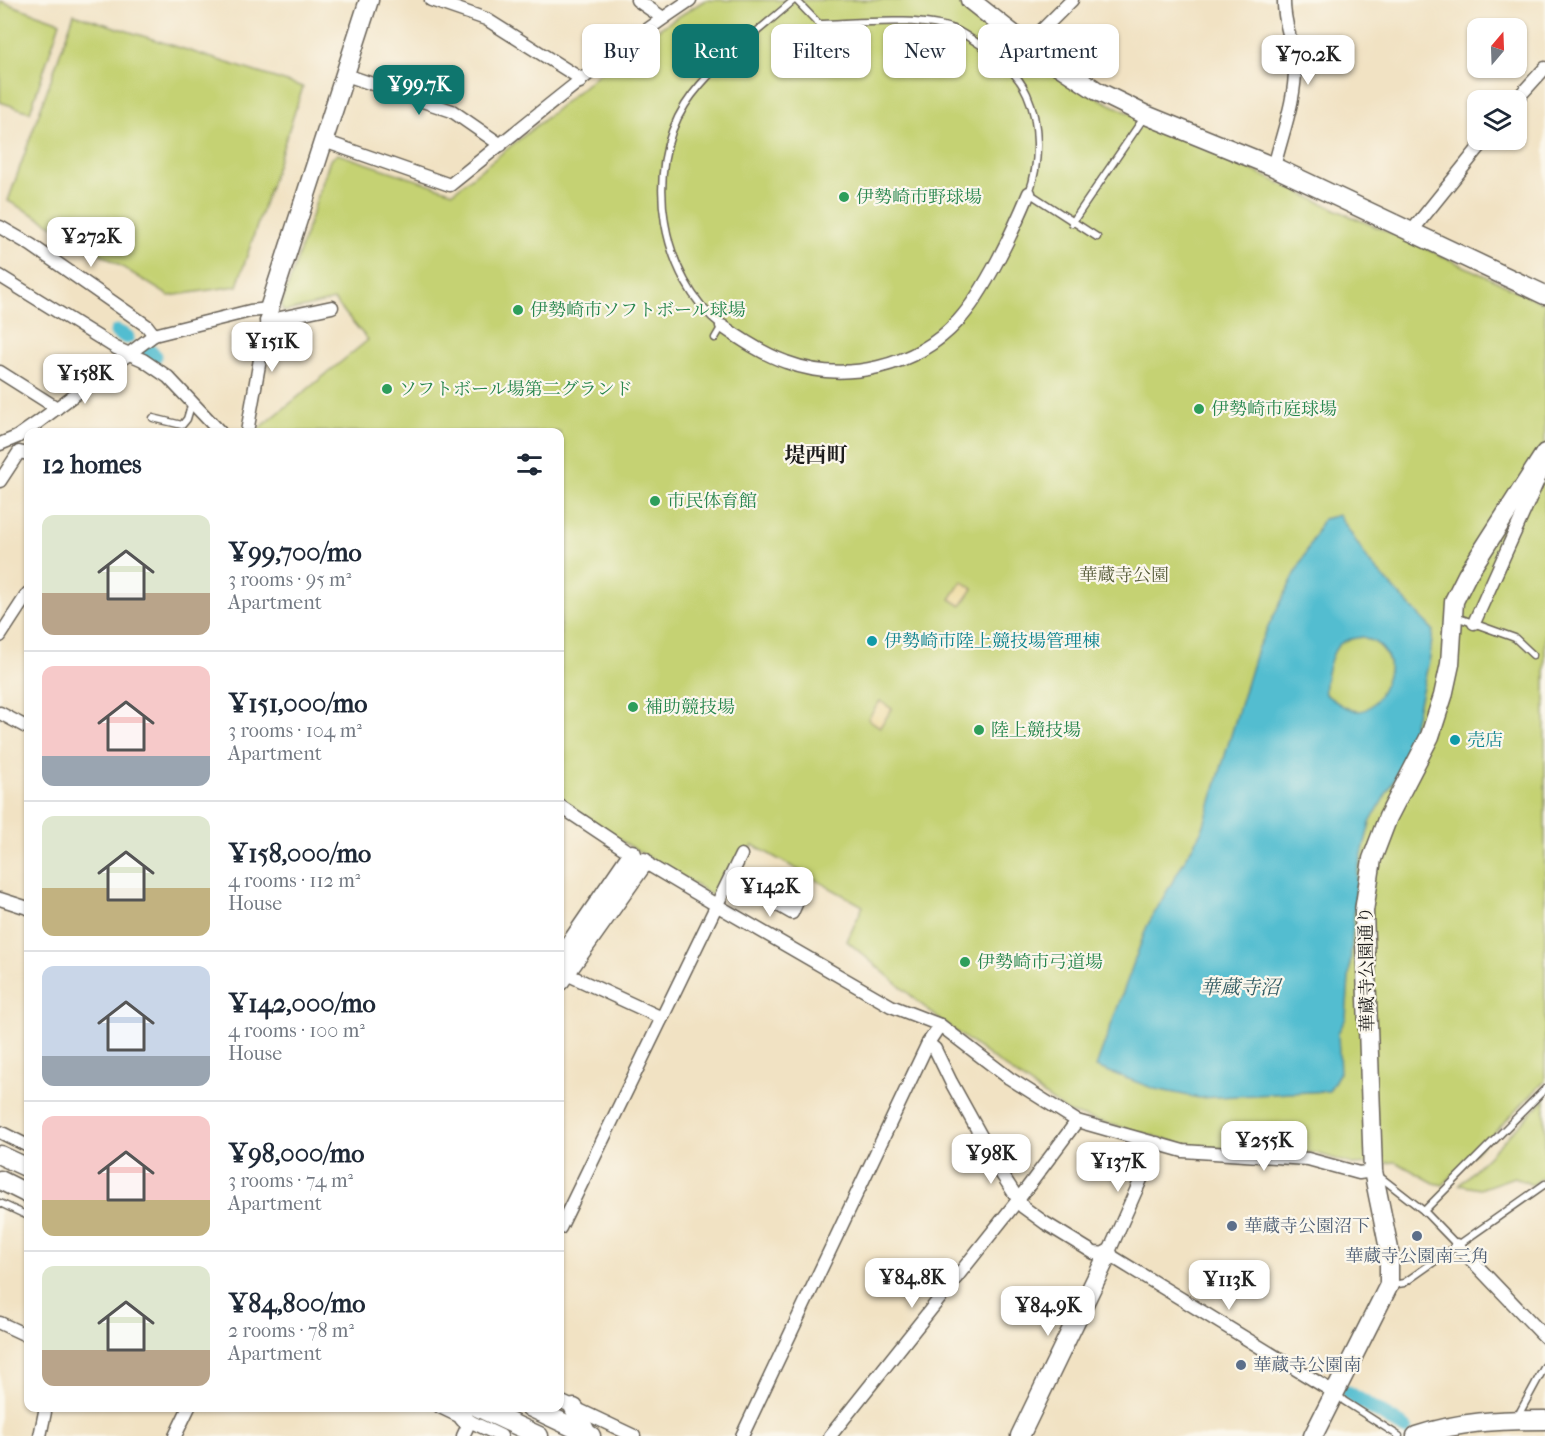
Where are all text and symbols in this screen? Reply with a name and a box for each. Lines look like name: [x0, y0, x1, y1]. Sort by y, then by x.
north arrow: [1467, 18, 1527, 78]
map controls: [1467, 18, 1527, 150]
chip: Buy: [582, 24, 660, 78]
chip: Rent: [672, 24, 759, 78]
chip: Filters: [771, 24, 871, 78]
chip: New: [883, 24, 966, 78]
chip: Apartment: [978, 24, 1119, 78]
pin: ¥70.2K: [1259, 35, 1357, 86]
text: ¥70.2K: [1276, 43, 1340, 66]
pin: ¥99.7K: [370, 65, 468, 116]
text: ¥99.7K: [387, 73, 451, 96]
button: layers: [1467, 90, 1527, 150]
place label: 伊勢崎市野球場: [856, 187, 982, 208]
marker: 伊勢崎市野球場: [837, 190, 851, 204]
pin: ¥272K: [49, 217, 133, 268]
text: ¥272K: [61, 225, 121, 248]
place label: 伊勢崎市ソフトボール球場: [530, 300, 746, 321]
marker: 伊勢崎市ソフトボール球場: [511, 303, 525, 317]
pin: ¥151K: [230, 322, 314, 373]
text: ¥151K: [246, 330, 298, 353]
pin: ¥158K: [43, 354, 127, 405]
text: ¥158K: [57, 362, 113, 385]
place label: ソフトボール場第二グランド: [399, 379, 633, 400]
marker: ソフトボール場第二グランド: [380, 382, 394, 396]
place label: 伊勢崎市庭球場: [1211, 399, 1337, 420]
marker: 伊勢崎市庭球場: [1192, 402, 1206, 416]
district label: 堤西町: [785, 443, 848, 467]
icon: filters: [513, 448, 546, 481]
text: 12 homes: [42, 449, 142, 480]
place label: 市民体育館: [667, 491, 757, 512]
marker: 市民体育館: [648, 494, 662, 508]
text: ¥99,700/mo: [228, 537, 362, 568]
icon: home: [90, 539, 162, 611]
park label: 華蔵寺公園: [1079, 565, 1169, 586]
text: 3 rooms · 95 m²: [228, 568, 351, 591]
text: Apartment: [228, 591, 322, 614]
place label: 伊勢崎市陸上競技場管理棟: [884, 631, 1100, 652]
marker: 伊勢崎市陸上競技場管理棟: [865, 634, 879, 648]
text: ¥151,000/mo: [228, 688, 367, 719]
icon: home: [90, 690, 162, 762]
place label: 補助競技場: [645, 697, 735, 718]
marker: 補助競技場: [626, 700, 640, 714]
text: 3 rooms · 104 m²: [228, 719, 362, 742]
place label: 陸上競技場: [991, 720, 1081, 741]
marker: 陸上競技場: [972, 723, 986, 737]
place label: 売店: [1467, 730, 1503, 751]
marker: 売店: [1448, 733, 1462, 747]
text: Apartment: [228, 742, 322, 765]
text: ¥158,000/mo: [228, 838, 371, 869]
icon: home: [90, 840, 162, 912]
pin: ¥142K: [728, 867, 812, 918]
text: 4 rooms · 112 m²: [228, 869, 360, 892]
text: ¥142K: [740, 875, 800, 898]
text: House: [228, 892, 282, 915]
street label: 華蔵寺公園通り: [1355, 906, 1379, 1032]
place label: 伊勢崎市弓道場: [977, 952, 1103, 973]
marker: 伊勢崎市弓道場: [958, 955, 972, 969]
water label: 華蔵寺沼: [1200, 976, 1283, 999]
text: ¥142,000/mo: [228, 988, 376, 1019]
icon: home: [90, 990, 162, 1062]
text: 4 rooms · 100 m²: [228, 1019, 365, 1042]
text: House: [228, 1042, 282, 1065]
pin: ¥255K: [1222, 1121, 1306, 1172]
text: ¥255K: [1235, 1129, 1293, 1152]
pin: ¥98K: [955, 1134, 1027, 1185]
text: ¥98,000/mo: [228, 1138, 364, 1169]
icon: home: [90, 1140, 162, 1212]
text: ¥98K: [966, 1142, 1016, 1165]
pin: ¥137K: [1076, 1142, 1160, 1193]
text: ¥137K: [1090, 1150, 1146, 1173]
text: 3 rooms · 74 m²: [228, 1169, 353, 1192]
text: Apartment: [228, 1192, 322, 1215]
place label: 華蔵寺公園沼下: [1244, 1216, 1370, 1237]
marker: 華蔵寺公園沼下: [1225, 1219, 1239, 1233]
marker: 華蔵寺公園南三角: [1410, 1229, 1424, 1243]
place label: 華蔵寺公園南三角: [1345, 1246, 1489, 1267]
pin: ¥84.8K: [863, 1258, 961, 1309]
pin: ¥113K: [1187, 1260, 1271, 1311]
text: ¥84.8K: [879, 1266, 945, 1289]
text: ¥113K: [1203, 1268, 1255, 1291]
pin: ¥84.9K: [999, 1286, 1097, 1337]
text: ¥84,800/mo: [228, 1288, 365, 1319]
icon: home: [90, 1290, 162, 1362]
text: ¥84.9K: [1015, 1294, 1081, 1317]
text: 2 rooms · 78 m²: [228, 1319, 354, 1342]
text: Apartment: [228, 1342, 322, 1365]
place label: 華蔵寺公園南: [1253, 1355, 1361, 1376]
marker: 華蔵寺公園南: [1234, 1358, 1248, 1372]

